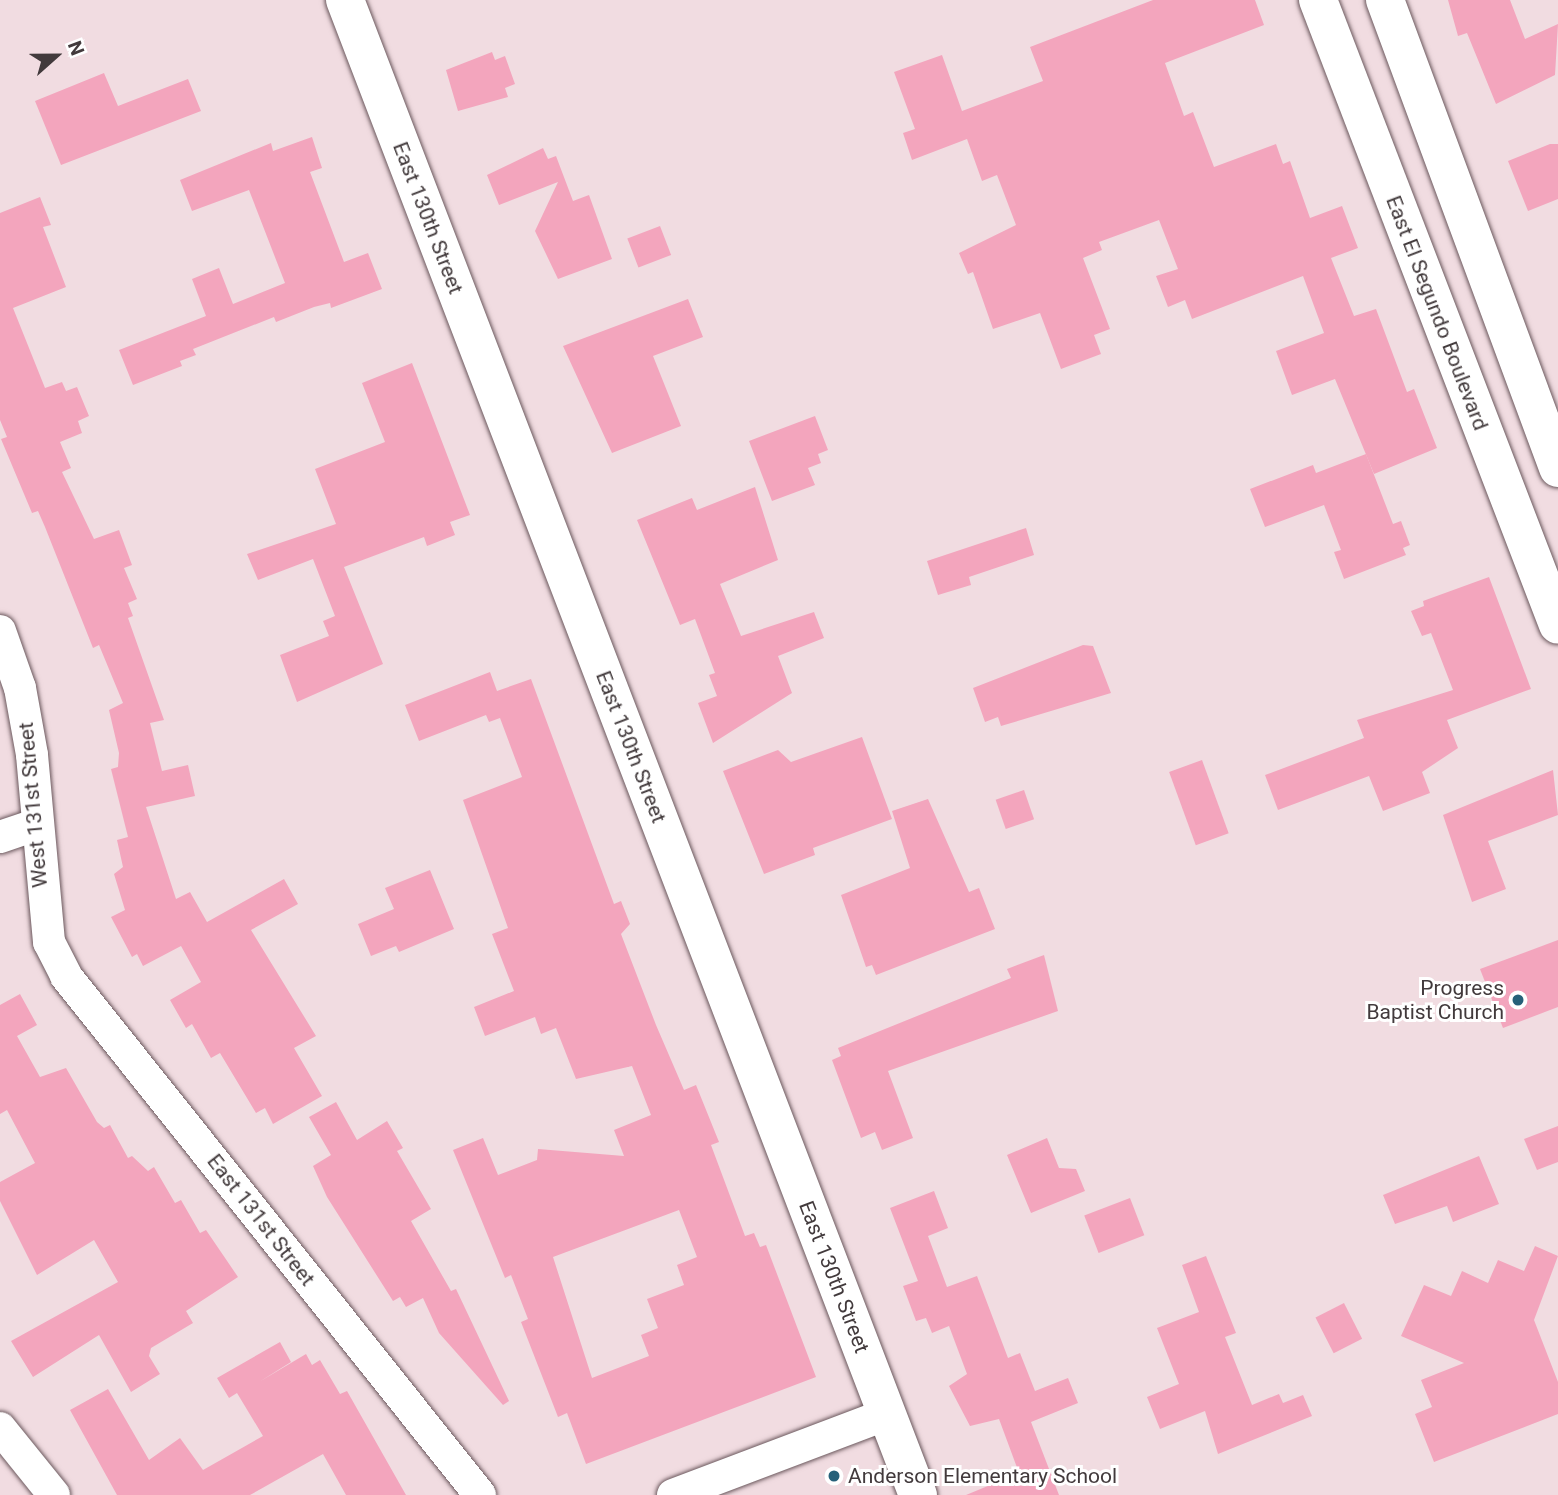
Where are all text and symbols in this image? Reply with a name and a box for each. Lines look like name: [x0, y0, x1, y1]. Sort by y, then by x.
north arrow: [21, 21, 91, 91]
text: N: [63, 38, 89, 59]
street label: East 130th Street: [387, 138, 469, 298]
street label: East El Segundo Boulevard: [1381, 192, 1493, 434]
street label: East 130th Street: [590, 667, 672, 827]
street label: West 131st Street: [13, 721, 53, 889]
place label: Progress Baptist Church: [1367, 975, 1504, 1025]
marker: Progress Baptist Church: [1510, 992, 1526, 1008]
street label: East 131st Street: [202, 1149, 320, 1291]
street label: East 130th Street: [793, 1197, 875, 1357]
place label: Anderson Elementary School: [848, 1463, 1117, 1489]
marker: Anderson Elementary School: [826, 1468, 842, 1484]

